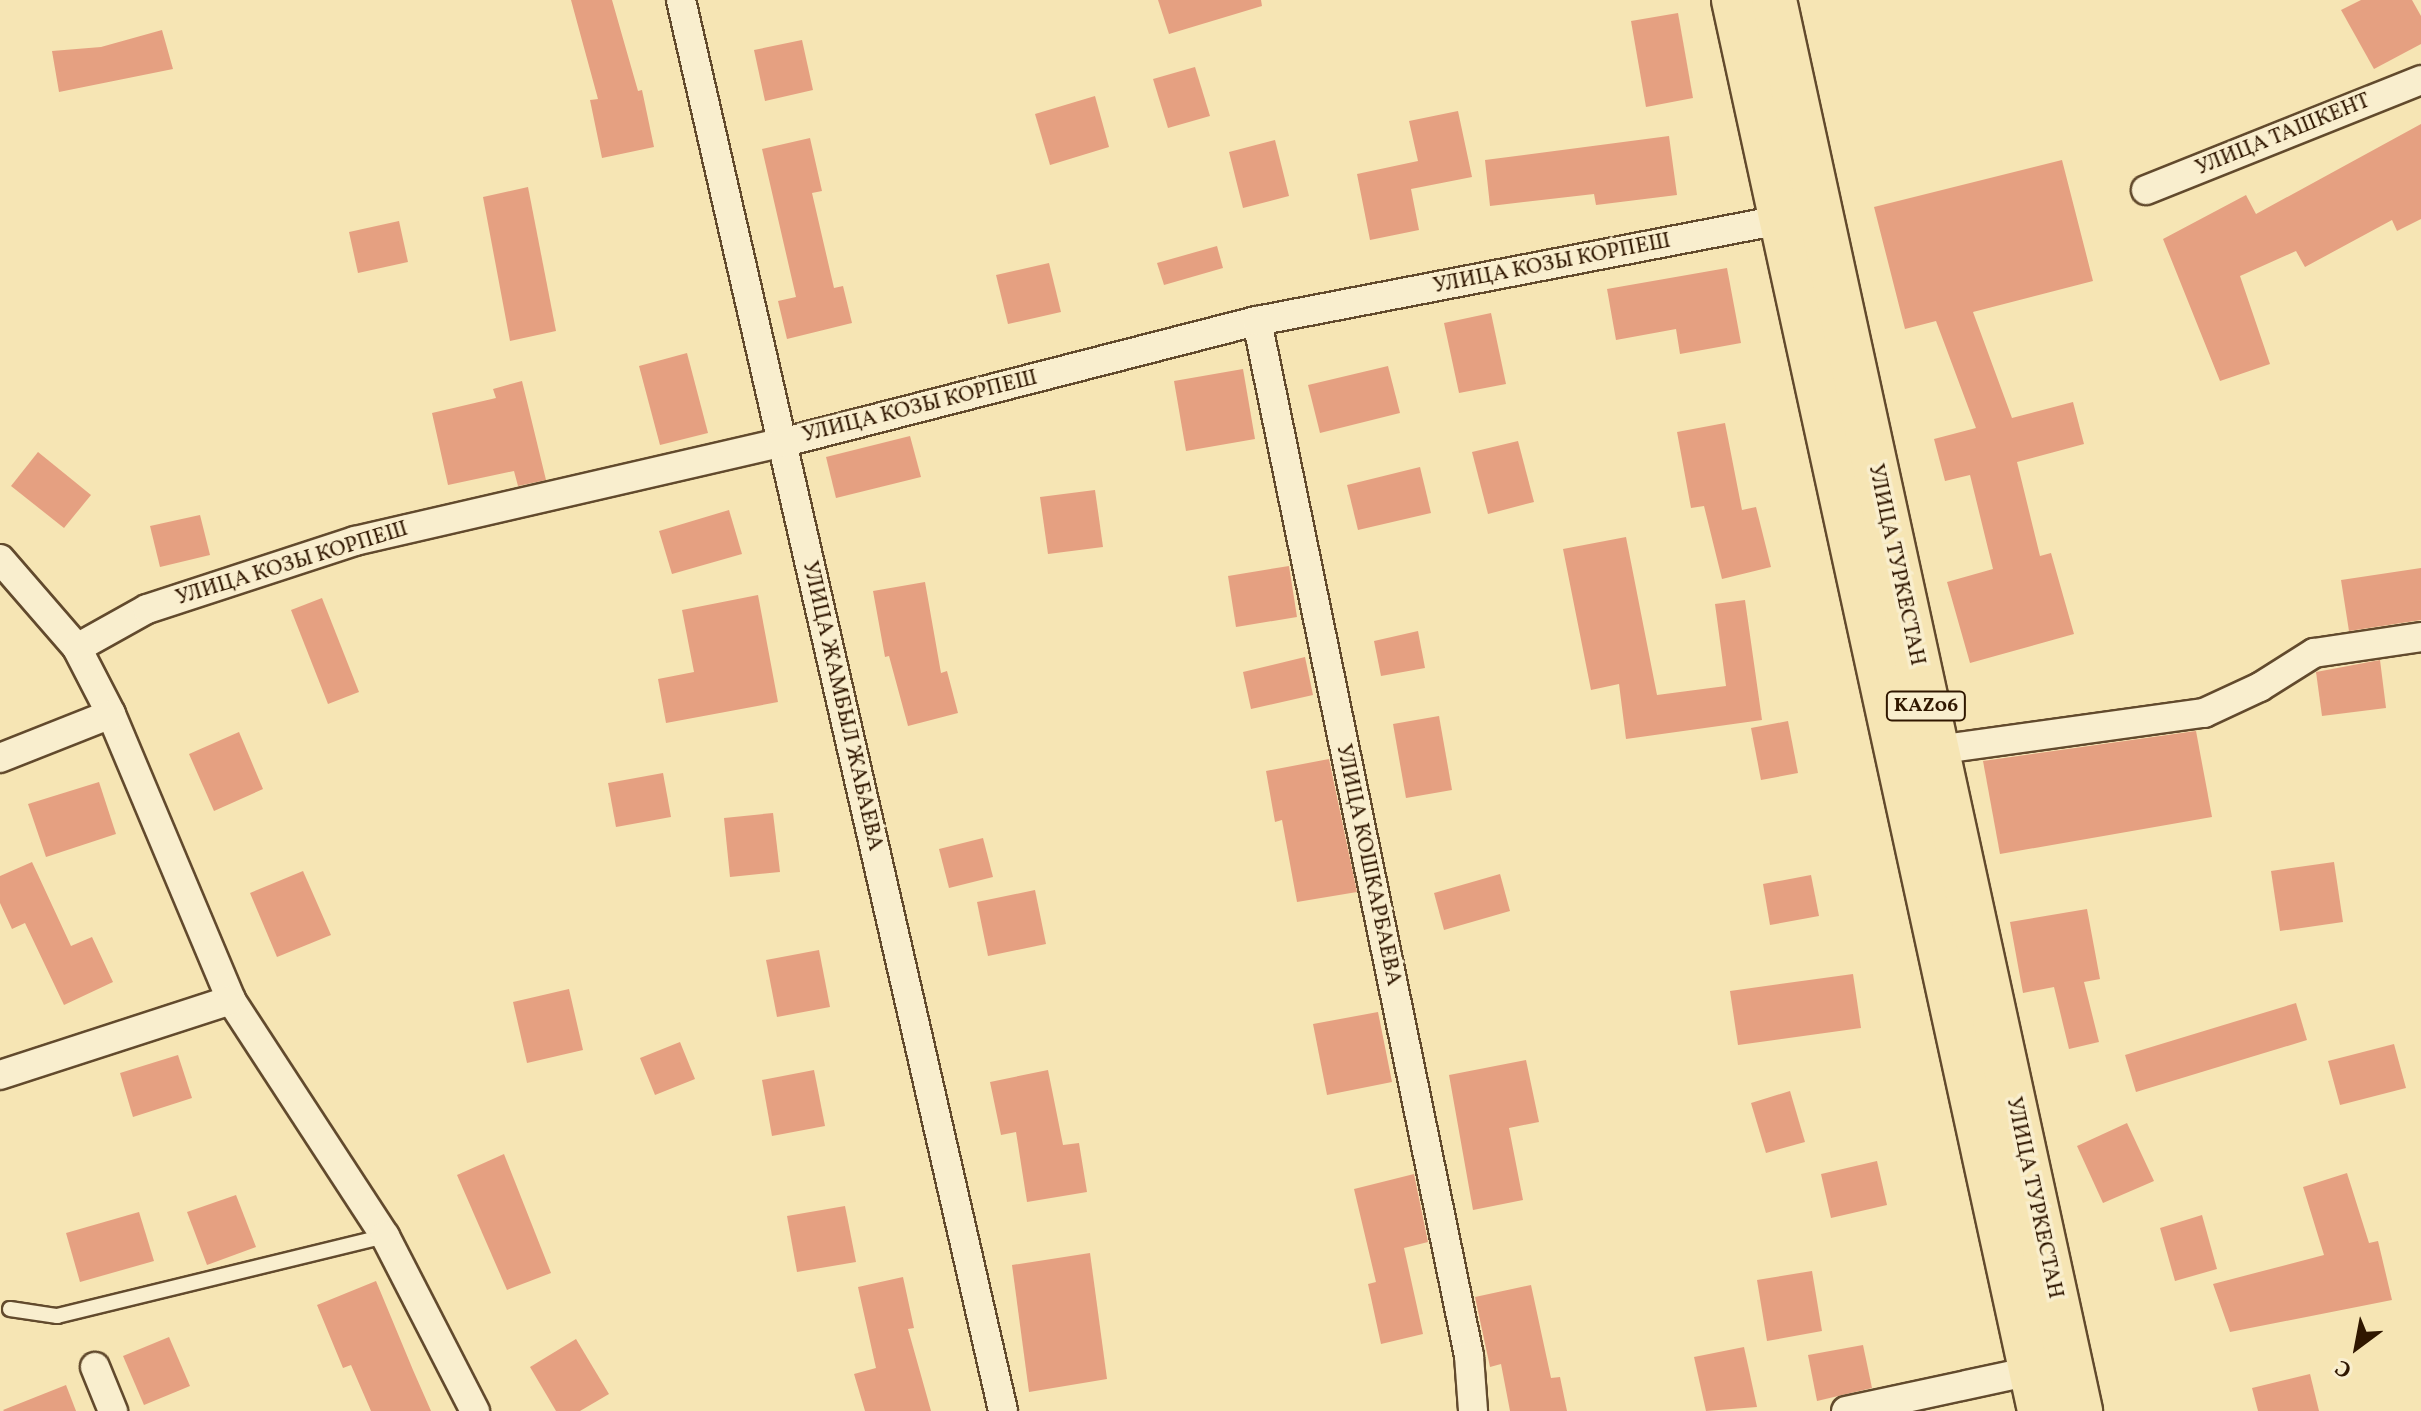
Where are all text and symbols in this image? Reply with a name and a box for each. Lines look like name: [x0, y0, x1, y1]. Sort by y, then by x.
street label: УЛИЦА ТАШКЕНТ: [2192, 88, 2374, 182]
street label: УЛИЦА КОЗЫ КОРПЕШ: [1431, 228, 1673, 300]
street label: УЛИЦА КОЗЫ КОРПЕШ: [800, 365, 1040, 449]
street label: УЛИЦА ТУРКЕСТАН: [1862, 461, 1930, 669]
street label: УЛИЦА КОЗЫ КОРПЕШ: [173, 516, 411, 612]
street label: УЛИЦА ЖАМБЫЛ ЖАБАЕВА: [796, 559, 888, 853]
road number: KАZ06: [1884, 690, 1968, 722]
street label: УЛИЦА КОШКАРБАЕВА: [1329, 742, 1407, 988]
street label: УЛИЦА ТУРКЕСТАН: [2000, 1094, 2068, 1302]
north arrow: [2317, 1307, 2397, 1387]
text: С: [2330, 1351, 2358, 1385]

